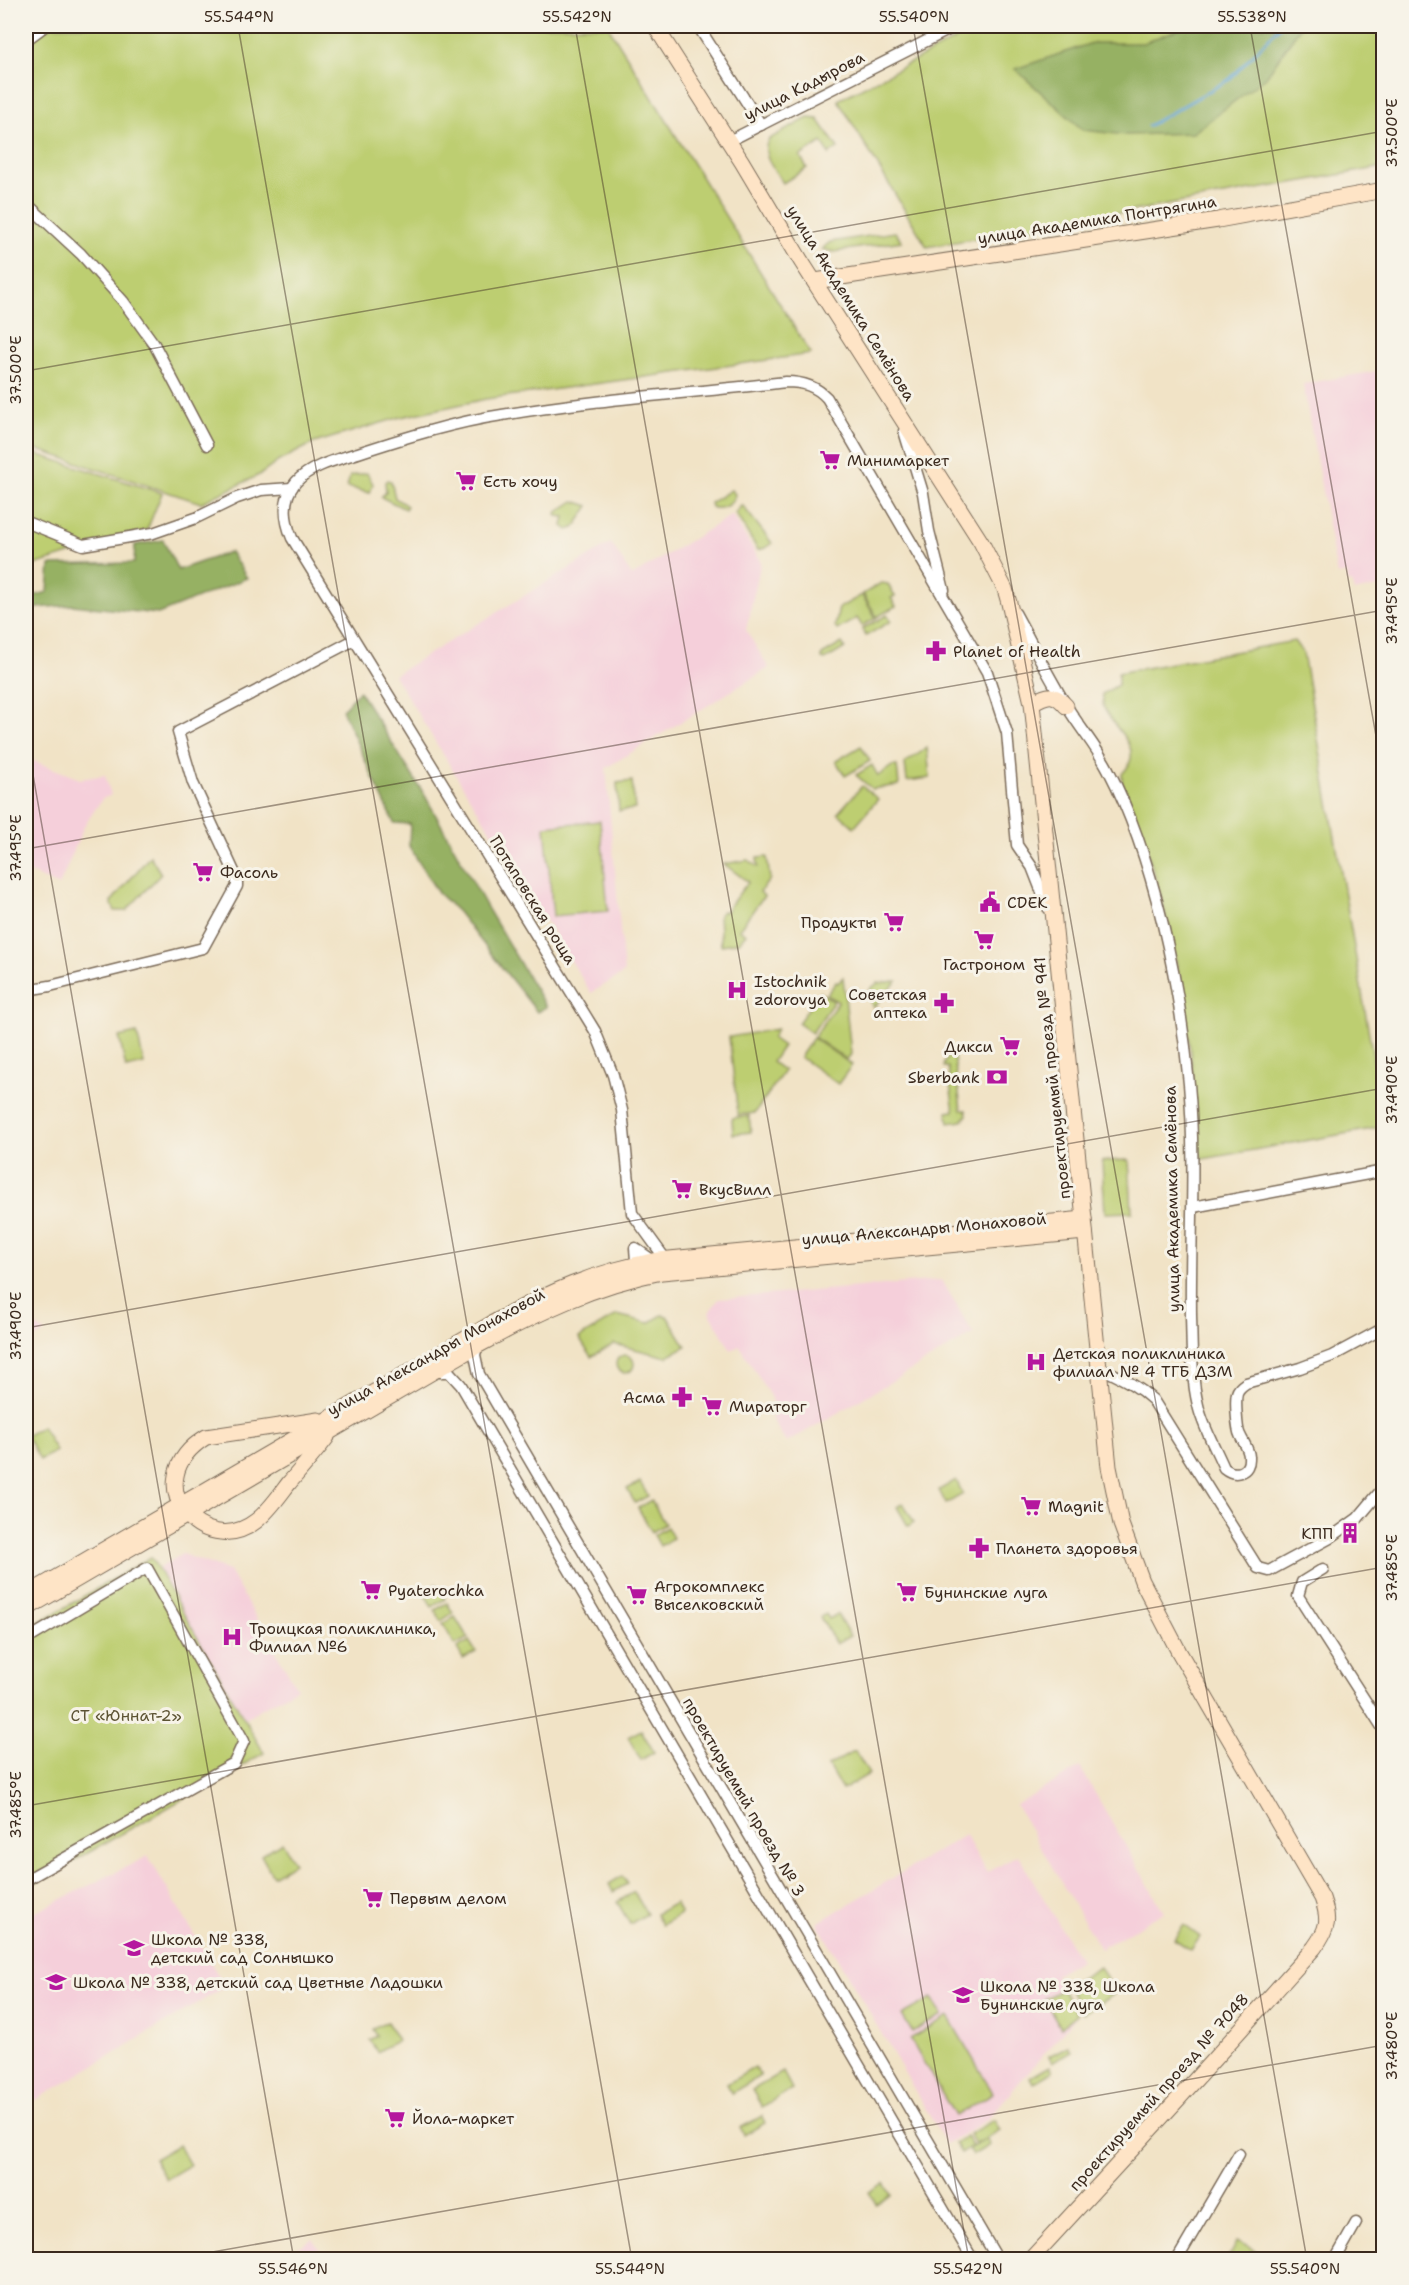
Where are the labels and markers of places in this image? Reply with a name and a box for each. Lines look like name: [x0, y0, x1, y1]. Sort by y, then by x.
supermarket icon: Минимаркет: [818, 448, 842, 472]
place label: Минимаркет: [847, 450, 950, 471]
supermarket icon: Есть хочу: [454, 469, 478, 493]
place label: Есть хочу: [483, 471, 558, 492]
pharmacy icon: Planet of Health: [924, 639, 948, 663]
place label: Planet of Health: [953, 641, 1081, 662]
supermarket icon: Фасоль: [191, 860, 215, 884]
place label: Фасоль: [220, 862, 278, 883]
public building icon: CDEK: [978, 890, 1002, 914]
place label: CDEK: [1007, 892, 1048, 913]
supermarket icon: Продукты: [882, 910, 906, 934]
place label: Продукты: [801, 912, 877, 933]
supermarket icon: Гастроном: [972, 928, 996, 952]
place label: Гастроном: [943, 954, 1025, 975]
place label: Istochnik zdorovya: [754, 971, 827, 1010]
hospital icon: Istochnik zdorovya: [725, 978, 749, 1002]
place label: Советская аптека: [848, 984, 927, 1023]
pharmacy icon: Советская аптека: [932, 991, 956, 1015]
supermarket icon: Дикси: [998, 1034, 1022, 1058]
place label: Дикси: [944, 1036, 993, 1057]
bank icon: Sberbank: [985, 1065, 1009, 1089]
place label: Sberbank: [908, 1067, 980, 1088]
supermarket icon: ВкусВилл: [670, 1177, 694, 1201]
place label: ВкусВилл: [699, 1179, 771, 1200]
place label: Детская поликлиника филиал № 4 ТГБ ДЗМ: [1053, 1343, 1233, 1382]
hospital icon: Детская поликлиника филиал № 4 ТГБ ДЗМ: [1024, 1350, 1048, 1374]
pharmacy icon: Асма: [670, 1385, 694, 1409]
place label: Асма: [623, 1387, 665, 1408]
supermarket icon: Мираторг: [700, 1394, 724, 1418]
place label: Мираторг: [729, 1396, 808, 1417]
supermarket icon: Magnit: [1019, 1494, 1043, 1518]
place label: Magnit: [1048, 1496, 1104, 1517]
building icon: КПП: [1338, 1521, 1362, 1545]
place label: КПП: [1301, 1523, 1333, 1544]
pharmacy icon: Планета здоровья: [967, 1536, 991, 1560]
place label: Планета здоровья: [996, 1538, 1138, 1559]
place label: Агрокомплекс Выселковский: [654, 1576, 765, 1615]
supermarket icon: Pyaterochka: [359, 1578, 383, 1602]
place label: Pyaterochka: [388, 1580, 484, 1601]
supermarket icon: Бунинские луга: [895, 1580, 919, 1604]
place label: Бунинские луга: [924, 1582, 1047, 1603]
supermarket icon: Агрокомплекс Выселковский: [625, 1583, 649, 1607]
place label: Троицкая поликлиника, Филиал №6: [249, 1618, 436, 1657]
hospital icon: Троицкая поликлиника, Филиал №6: [220, 1625, 244, 1649]
supermarket icon: Первым делом: [361, 1886, 385, 1910]
place label: Первым делом: [390, 1888, 507, 1909]
place label: Школа № 338, детский сад Солнышко: [151, 1929, 334, 1968]
school or university icon: Школа № 338, детский сад Солнышко: [122, 1936, 146, 1960]
school or university icon: Школа № 338, детский сад Цветные Ладошки: [44, 1970, 68, 1994]
place label: Школа № 338, детский сад Цветные Ладошки: [73, 1972, 443, 1993]
place label: Школа № 338, Школа Бунинские луга: [980, 1976, 1155, 2015]
school or university icon: Школа № 338, Школа Бунинские луга: [951, 1983, 975, 2007]
supermarket icon: Йола-маркет: [383, 2106, 407, 2130]
place label: Йола-маркет: [412, 2108, 515, 2129]

